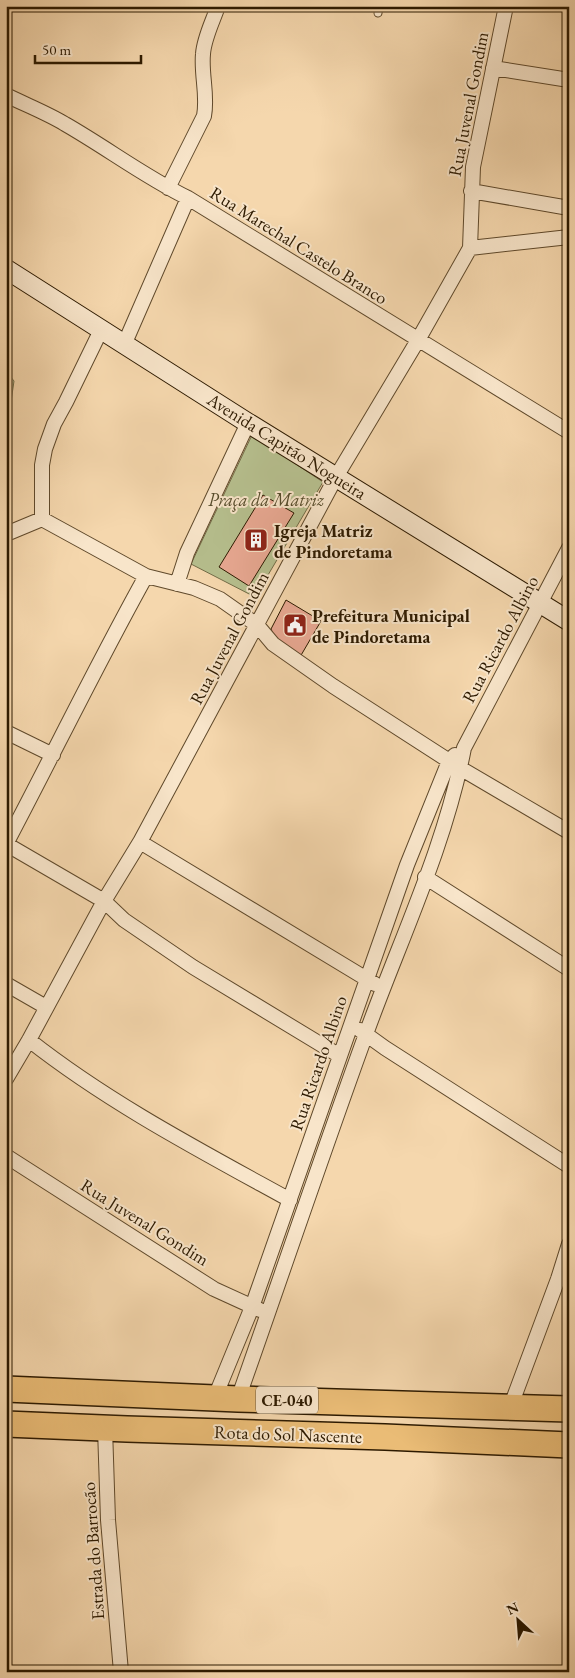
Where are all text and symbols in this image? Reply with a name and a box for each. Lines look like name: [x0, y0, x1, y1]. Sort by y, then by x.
street label: Rua Juvenal Gondim: [443, 30, 493, 178]
scale bar: [35, 32, 141, 64]
text: 50 m: [42, 40, 71, 59]
street label: Rua Marechal Castelo Branco: [206, 181, 392, 309]
street label: Avenida Capitão Nogueira: [202, 387, 372, 505]
park label: Praça da Matriz: [208, 488, 325, 512]
place label: Igreja Matriz de Pindoretama: [274, 519, 392, 563]
building icon: Igreja Matriz de Pindoretama: [243, 527, 269, 553]
street label: Rua Juvenal Gondim: [184, 568, 274, 708]
street label: Rua Ricardo Albino: [457, 571, 543, 707]
place label: Prefeitura Municipal de Pindoretama: [312, 604, 470, 648]
public building icon: Prefeitura Municipal de Pindoretama: [282, 612, 308, 638]
street label: Rua Ricardo Albino: [284, 992, 352, 1133]
street label: Rua Juvenal Gondim: [77, 1173, 213, 1271]
road number: CE-040: [256, 1386, 318, 1414]
street label: Rota do Sol Nascente: [214, 1420, 362, 1448]
street label: Estrada do Barrocão: [77, 1481, 109, 1621]
north arrow: [492, 1596, 542, 1646]
text: N: [503, 1597, 522, 1619]

